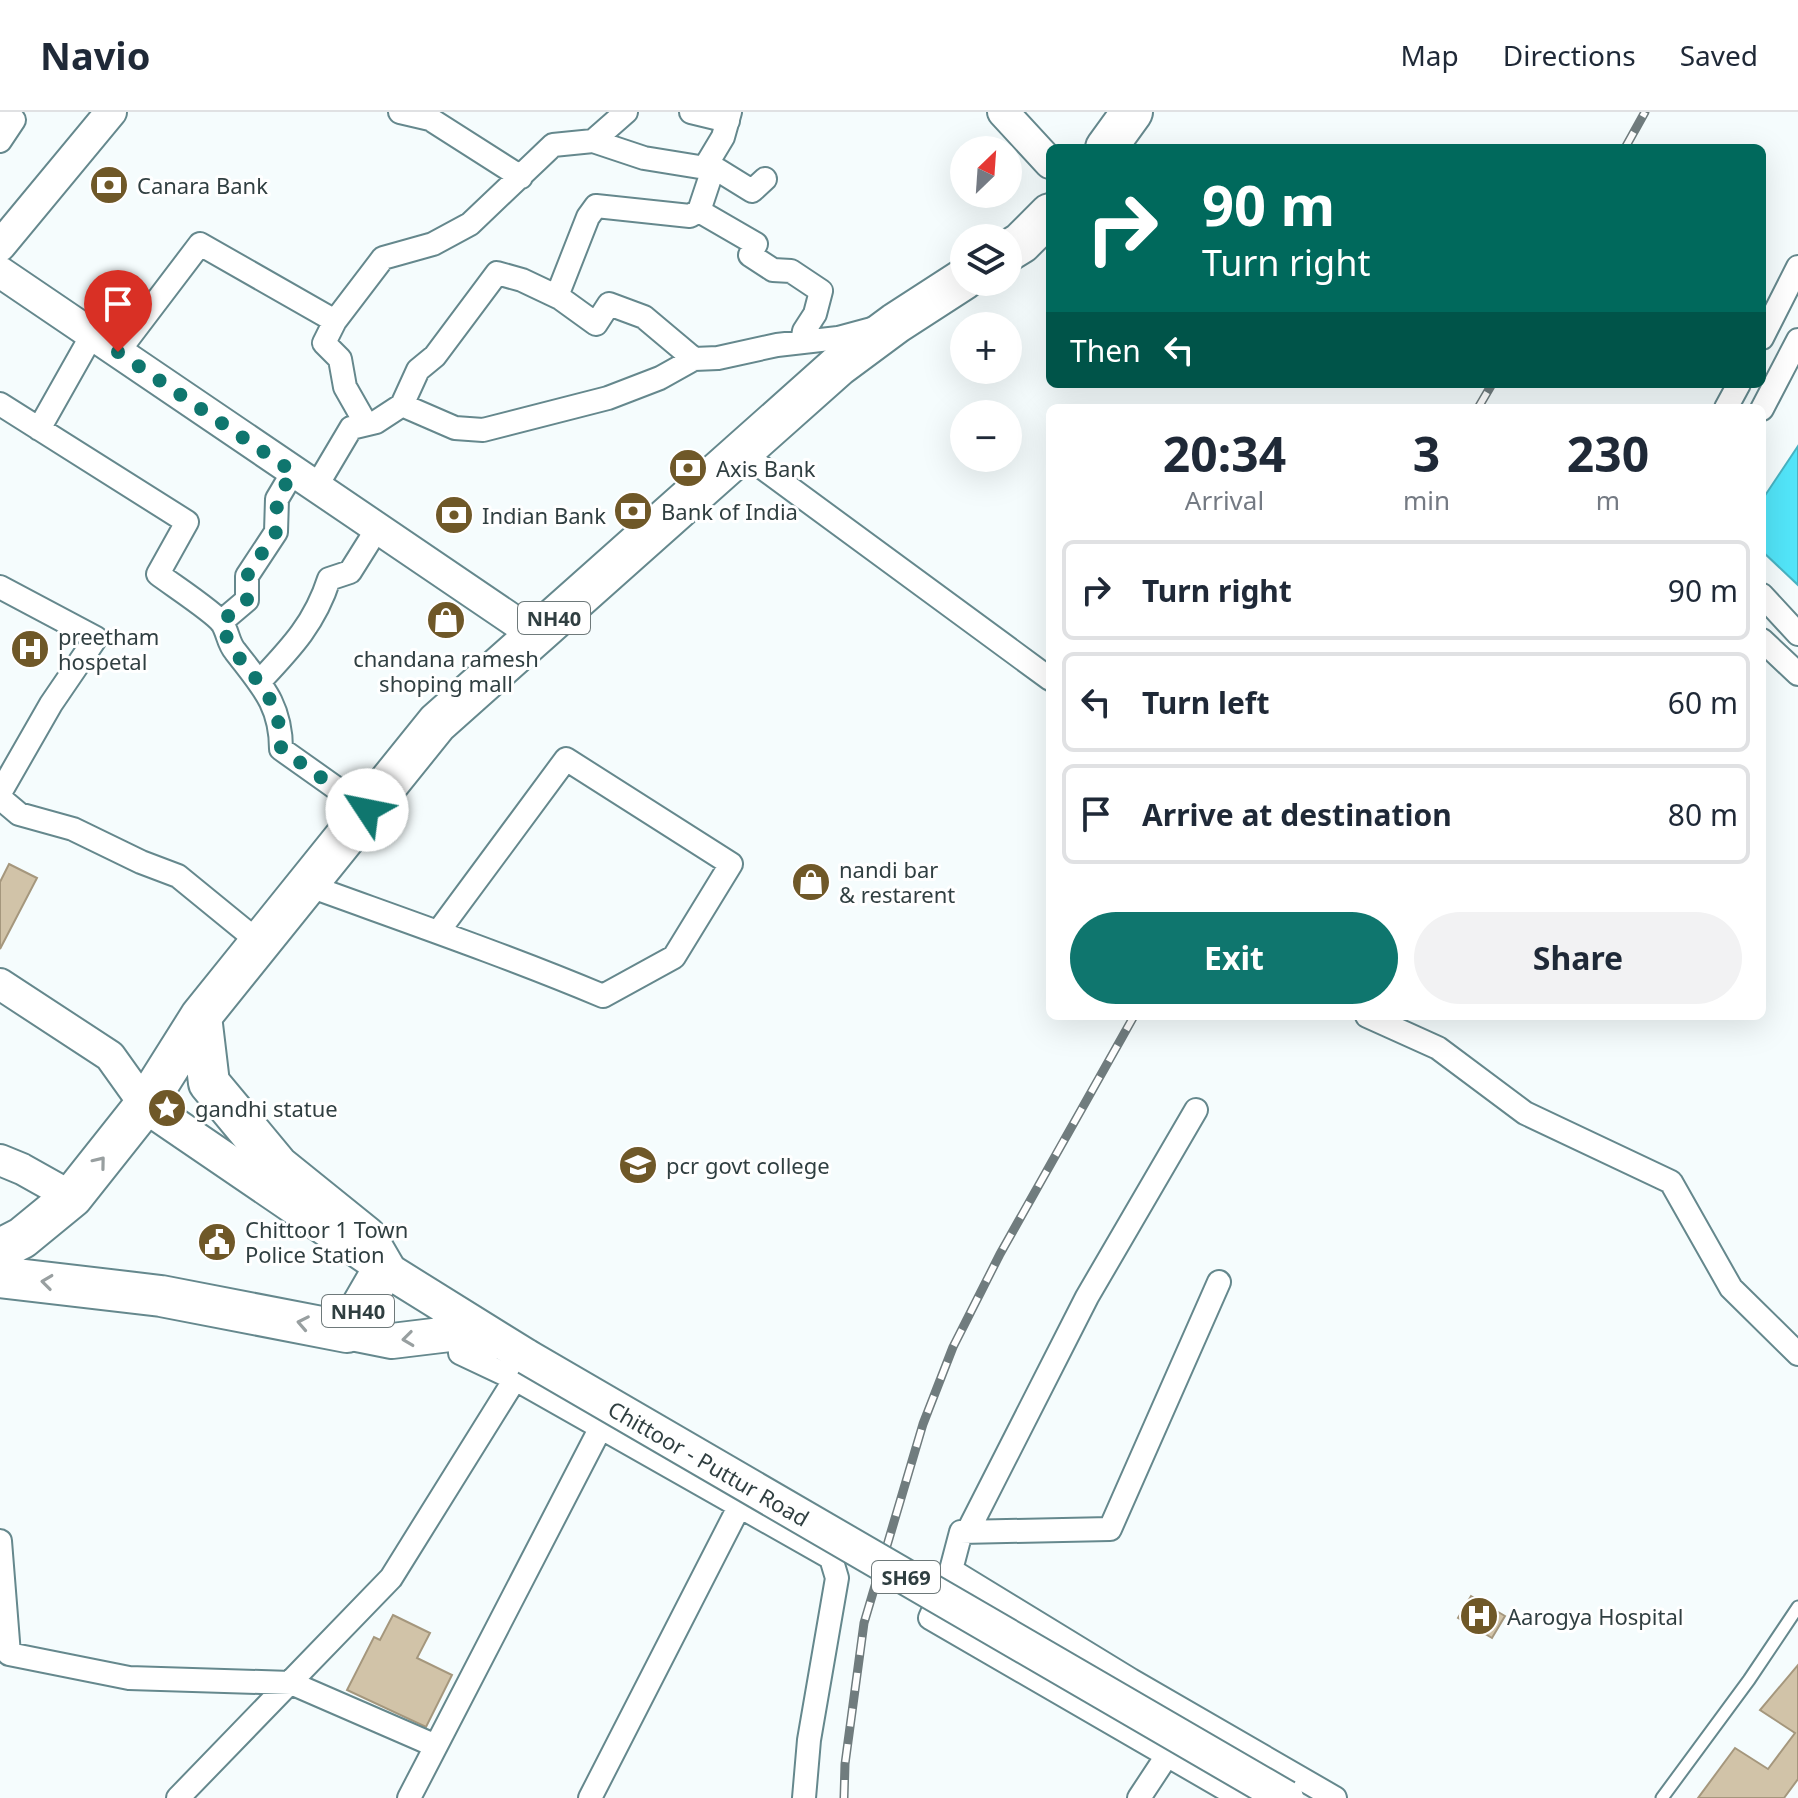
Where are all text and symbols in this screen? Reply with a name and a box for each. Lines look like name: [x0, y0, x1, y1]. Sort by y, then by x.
text: Navio: [40, 29, 150, 81]
text: Map: [1400, 36, 1459, 74]
text: Directions: [1503, 36, 1636, 74]
text: Saved: [1680, 36, 1758, 74]
north arrow: [950, 136, 1022, 208]
map controls: [950, 136, 1022, 472]
bank icon: Canara Bank: [88, 164, 130, 206]
text: 90 m: [1202, 166, 1335, 242]
place label: Canara Bank: [137, 170, 268, 200]
icon: right: [1070, 176, 1174, 280]
button: layers: [950, 224, 1022, 296]
text: Turn right: [1202, 238, 1370, 287]
pin: [84, 270, 152, 352]
icon: arrive: [96, 282, 140, 326]
button: +: [950, 312, 1022, 384]
icon: left: [1157, 328, 1201, 372]
text: Then: [1070, 330, 1141, 371]
button: −: [950, 400, 1022, 472]
text: 20:34: [1163, 421, 1286, 486]
text: 3: [1413, 421, 1440, 486]
text: 230: [1567, 421, 1649, 486]
bank icon: Axis Bank: [667, 447, 709, 489]
place label: Axis Bank: [716, 453, 816, 483]
text: Arrival: [1185, 482, 1264, 518]
text: min: [1403, 482, 1450, 518]
text: m: [1596, 482, 1620, 518]
bank icon: Bank of India: [612, 490, 654, 532]
bank icon: Indian Bank: [433, 494, 475, 536]
place label: Bank of India: [661, 496, 798, 526]
place label: Indian Bank: [482, 500, 606, 530]
icon: right: [1074, 568, 1118, 612]
text: Turn right: [1142, 570, 1292, 611]
text: 90 m: [1668, 570, 1738, 611]
shop icon: chandana ramesh shoping mall: [425, 599, 467, 641]
road number: NH40: [518, 602, 590, 634]
place label: preetham hospetal: [58, 621, 159, 676]
hospital icon: preetham hospetal: [9, 628, 51, 670]
place label: chandana ramesh shoping mall: [353, 643, 539, 698]
icon: left: [1074, 680, 1118, 724]
text: Turn left: [1142, 682, 1270, 723]
text: 60 m: [1668, 682, 1738, 723]
position arrow: [325, 768, 409, 852]
icon: arrive: [1074, 792, 1118, 836]
text: Arrive at destination: [1142, 794, 1452, 835]
text: 80 m: [1668, 794, 1738, 835]
place label: nandi bar & restarent: [839, 854, 955, 909]
shop icon: nandi bar & restarent: [790, 861, 832, 903]
button: Exit: [1070, 912, 1398, 1004]
button: Share: [1414, 912, 1742, 1004]
place icon: gandhi statue: [146, 1087, 188, 1129]
place label: gandhi statue: [195, 1093, 338, 1123]
school or university icon: pcr govt college: [617, 1144, 659, 1186]
place label: pcr govt college: [666, 1150, 830, 1180]
one-way arrow: [90, 1157, 105, 1171]
place label: Chittoor 1 Town Police Station: [245, 1214, 408, 1269]
public building icon: Chittoor 1 Town Police Station: [196, 1221, 238, 1263]
one-way arrow: [40, 1274, 53, 1291]
road number: NH40: [322, 1295, 394, 1327]
one-way arrow: [297, 1316, 310, 1333]
one-way arrow: [401, 1330, 415, 1347]
street label: Chittoor - Puttur Road: [603, 1393, 815, 1533]
road number: SH69: [872, 1561, 940, 1593]
hospital icon: Aarogya Hospital: [1458, 1595, 1500, 1637]
place label: Aarogya Hospital: [1507, 1601, 1684, 1631]

